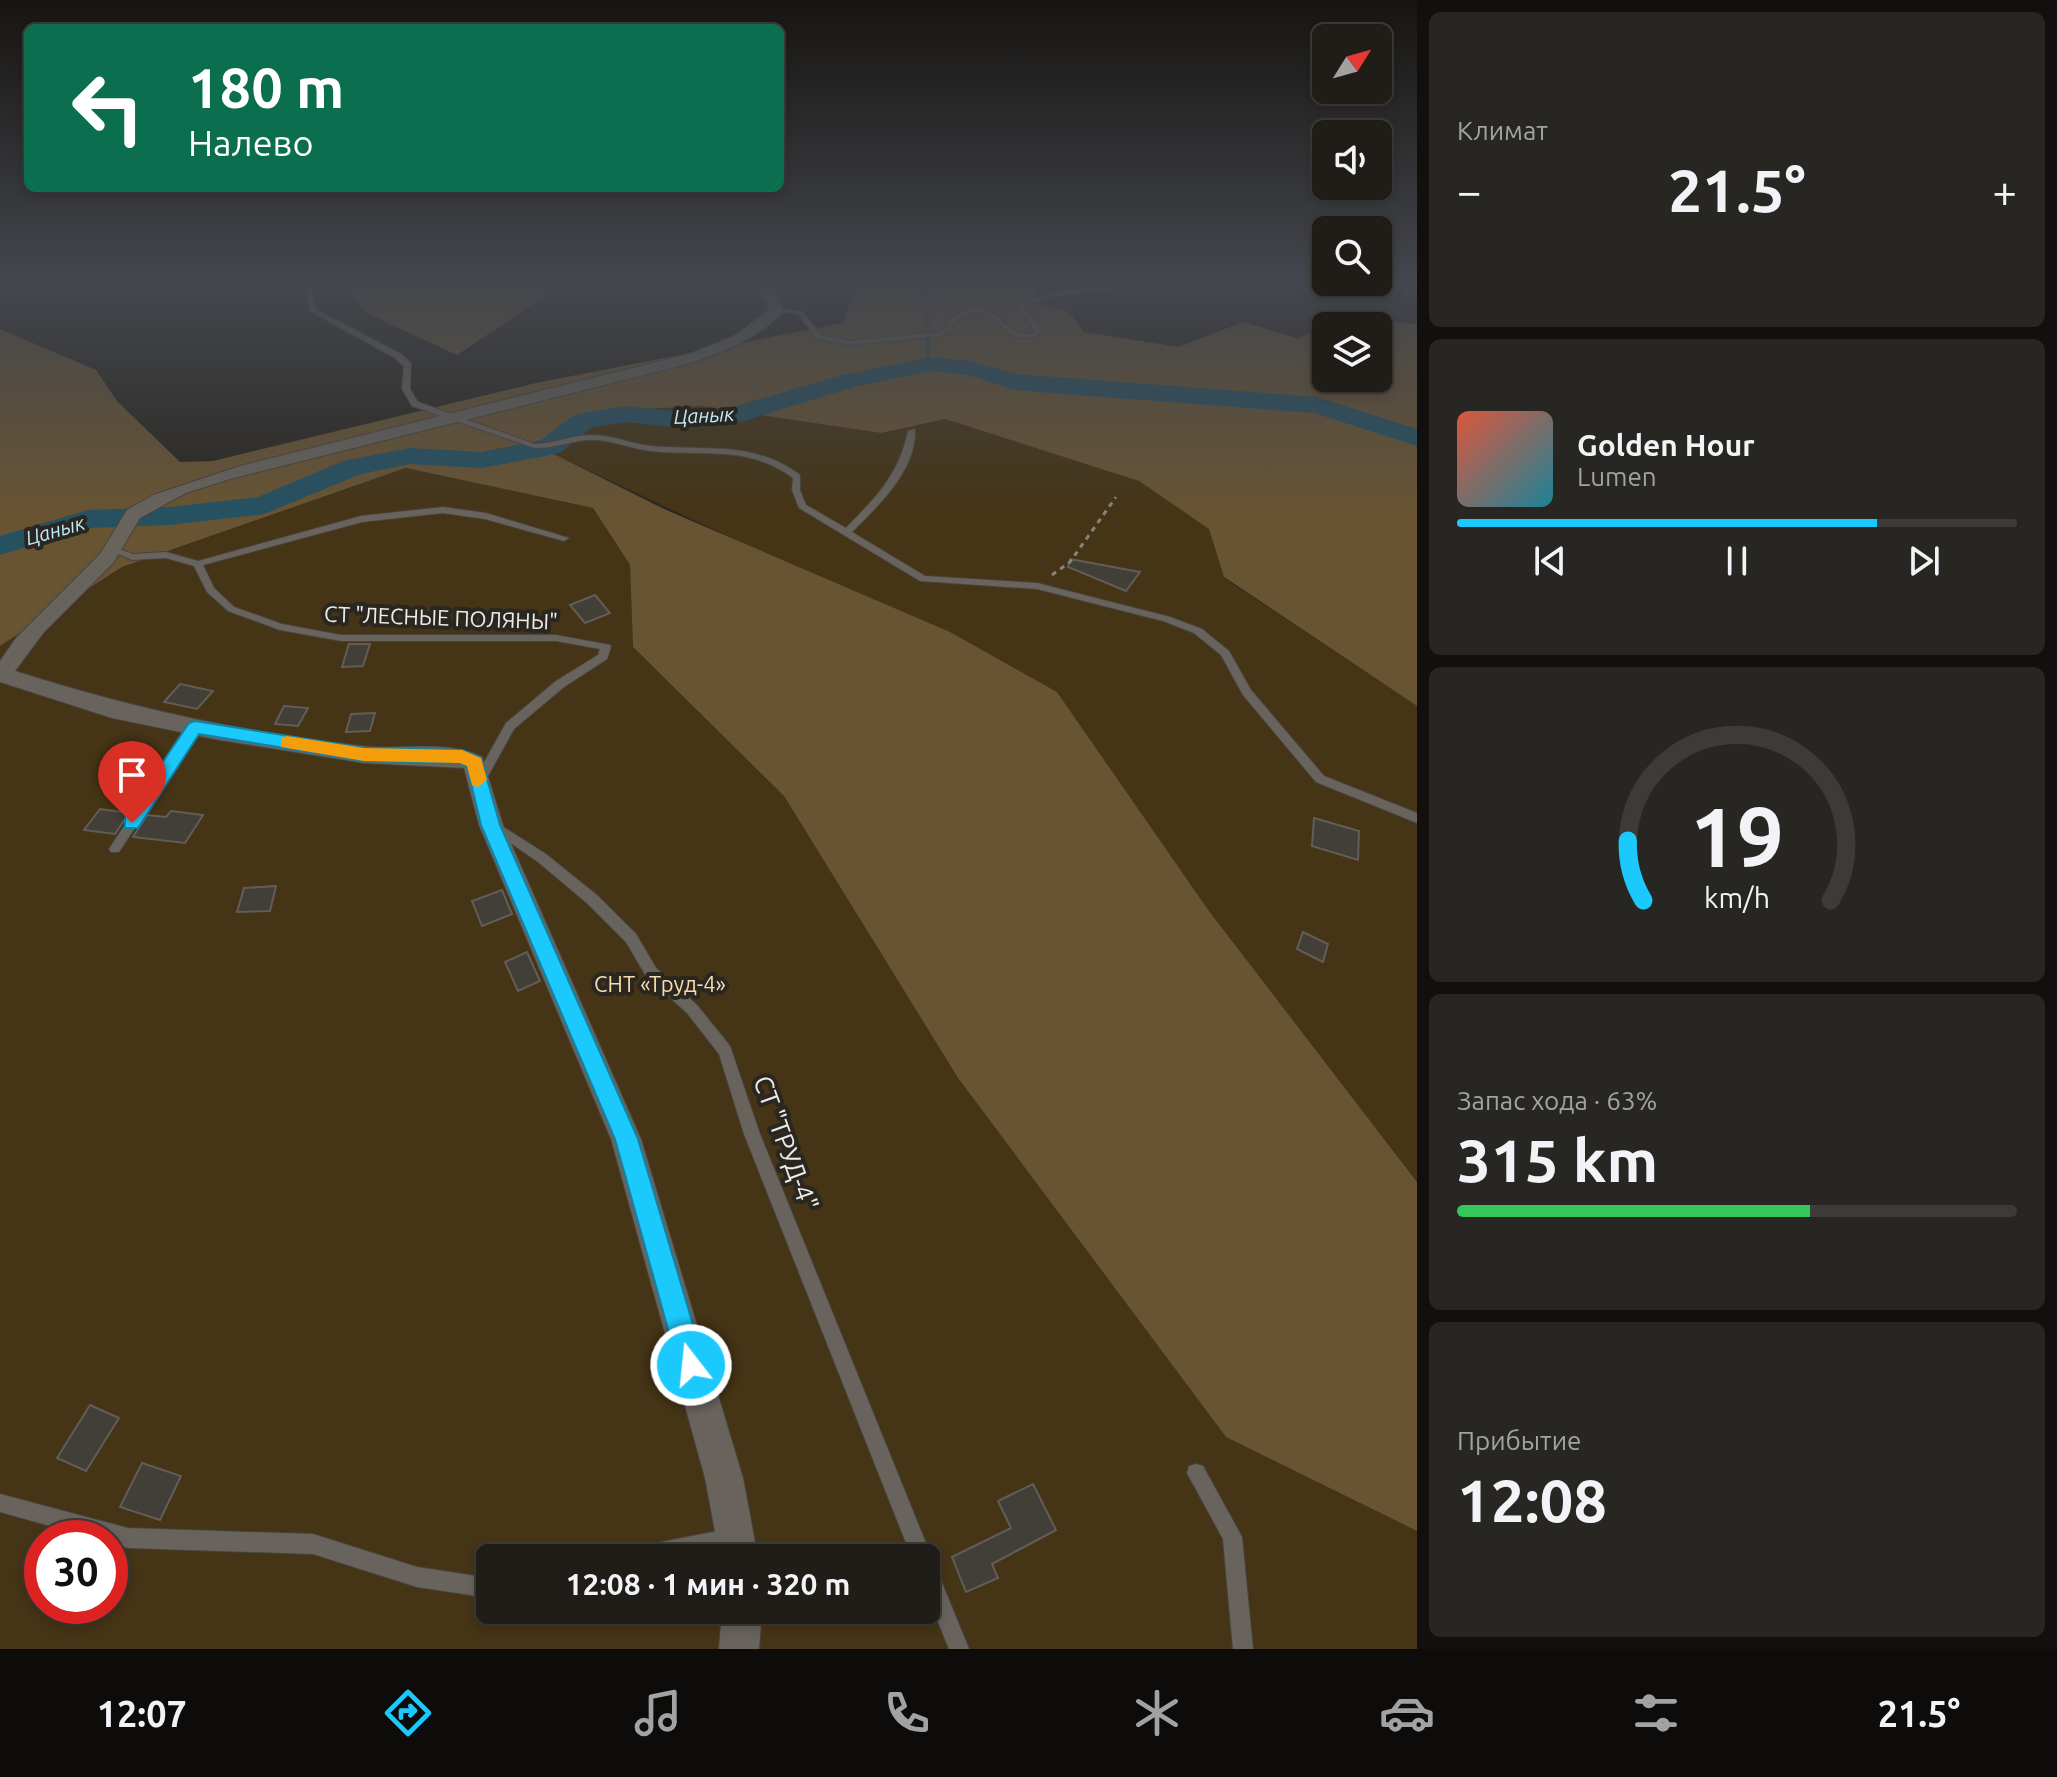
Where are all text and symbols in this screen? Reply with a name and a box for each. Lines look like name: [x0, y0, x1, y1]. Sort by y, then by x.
north arrow: [1312, 24, 1392, 104]
map controls: [1312, 24, 1392, 392]
icon: left: [56, 56, 160, 160]
text: 180 m: [188, 56, 344, 119]
text: Климат: [1457, 116, 1548, 145]
button: sound: [1312, 120, 1392, 200]
text: Налево: [188, 122, 313, 163]
text: 21.5°: [1668, 156, 1806, 223]
text: −: [1457, 166, 1482, 215]
text: +: [1992, 166, 2017, 215]
button: search: [1312, 216, 1392, 296]
button: layers: [1312, 312, 1392, 392]
water label: Цанык: [673, 402, 735, 428]
text: Golden Hour: [1577, 428, 1755, 462]
text: Lumen: [1577, 462, 1657, 491]
water label: Цанык: [23, 510, 88, 549]
icon: previous: [1528, 539, 1572, 583]
icon: pause: [1715, 539, 1759, 583]
icon: next: [1902, 539, 1946, 583]
street label: СТ "ЛЕСНЫЕ ПОЛЯНЫ": [324, 600, 558, 634]
pin: [98, 741, 166, 823]
icon: arrive: [110, 753, 154, 797]
text: 19: [1690, 788, 1784, 882]
text: km/h: [1704, 881, 1770, 913]
park label: СНТ «Труд-4»: [594, 971, 726, 996]
street label: СТ "ТРУД-4": [748, 1072, 824, 1214]
text: Запас хода · 63%: [1457, 1086, 1657, 1115]
text: 315 km: [1457, 1126, 1658, 1193]
position arrow: [649, 1323, 733, 1407]
text: Прибытие: [1457, 1426, 1581, 1455]
text: 12:08: [1457, 1466, 1607, 1533]
speed limit sign: 30: [24, 1520, 128, 1624]
text: 12:08 · 1 мин · 320 m: [566, 1567, 850, 1601]
icon: directions: [380, 1685, 436, 1741]
icon: music: [630, 1685, 686, 1741]
icon: phone: [879, 1685, 935, 1741]
icon: climate: [1129, 1685, 1185, 1741]
icon: car: [1379, 1685, 1435, 1741]
icon: filters: [1628, 1685, 1684, 1741]
text: 12:07: [97, 1693, 187, 1734]
text: 21.5°: [1878, 1693, 1960, 1734]

